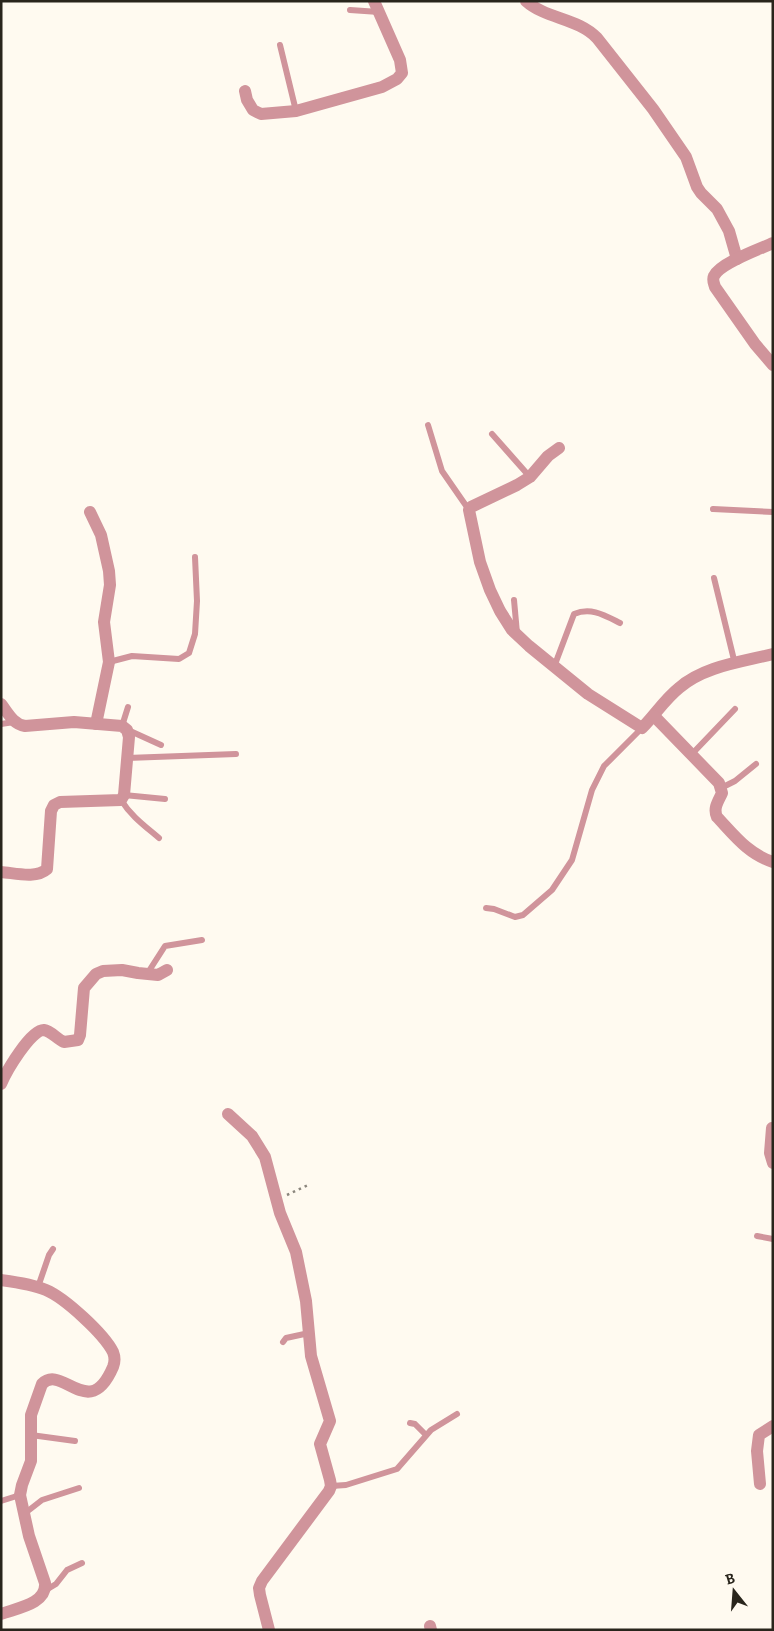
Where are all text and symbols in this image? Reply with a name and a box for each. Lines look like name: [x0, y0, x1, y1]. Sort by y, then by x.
north arrow: [709, 1566, 759, 1616]
text: B: [724, 1570, 737, 1588]

